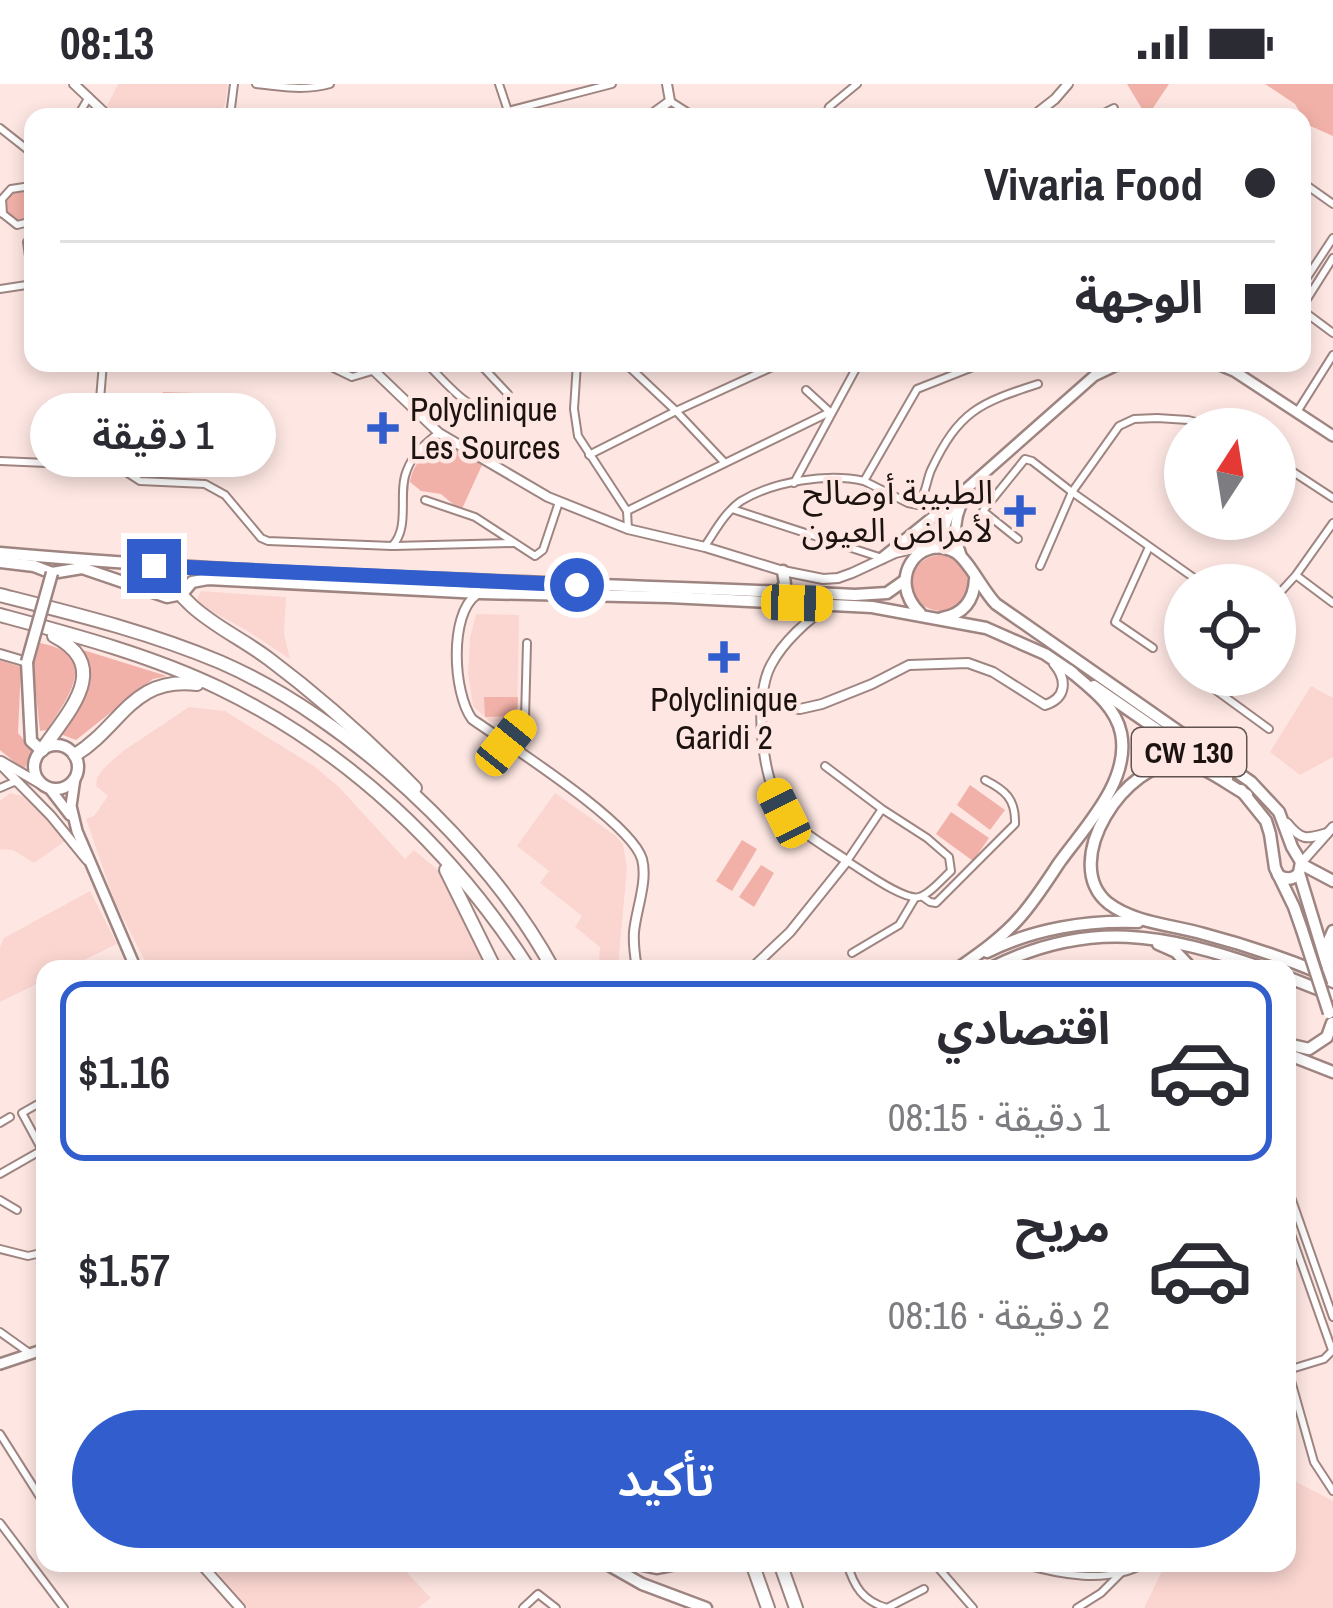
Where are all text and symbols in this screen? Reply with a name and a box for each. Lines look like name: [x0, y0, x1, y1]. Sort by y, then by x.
text: 08:13: [60, 12, 154, 73]
text: Vivaria Food: [984, 153, 1203, 214]
text: الوجهة: [1075, 266, 1203, 327]
place label: Polyclinique Les Sources: [410, 387, 560, 469]
callout: 1 دقيقة: [31, 392, 277, 476]
north arrow: [1164, 408, 1296, 540]
map controls: [1164, 408, 1296, 696]
text: 1 دقيقة: [92, 409, 214, 461]
marker: Polyclinique Les Sources: [367, 412, 399, 444]
place label: الطبيبة أوصالح لأمراض العيون: [802, 470, 993, 552]
marker: الطبيبة أوصالح لأمراض العيون: [1004, 495, 1036, 527]
route end: [127, 539, 181, 593]
route start: [550, 558, 604, 612]
button: locate: [1164, 564, 1296, 696]
car: [760, 584, 834, 622]
marker: Polyclinique Garidi 2: [708, 641, 740, 673]
place label: Polyclinique Garidi 2: [650, 677, 798, 759]
car: [469, 704, 543, 782]
road number: CW 130: [1132, 728, 1246, 776]
car: [752, 773, 816, 853]
text: اقتصادي: [937, 997, 1110, 1058]
icon: car: [1146, 1017, 1254, 1125]
text: $1.16: [78, 1041, 170, 1102]
text: 1 دقيقة · 08:15: [888, 1091, 1110, 1143]
text: مريح: [1015, 1195, 1110, 1256]
icon: car: [1146, 1215, 1254, 1323]
text: $1.57: [78, 1239, 170, 1300]
text: 2 دقيقة · 08:16: [888, 1289, 1110, 1341]
button: تأكيد: [72, 1410, 1260, 1548]

